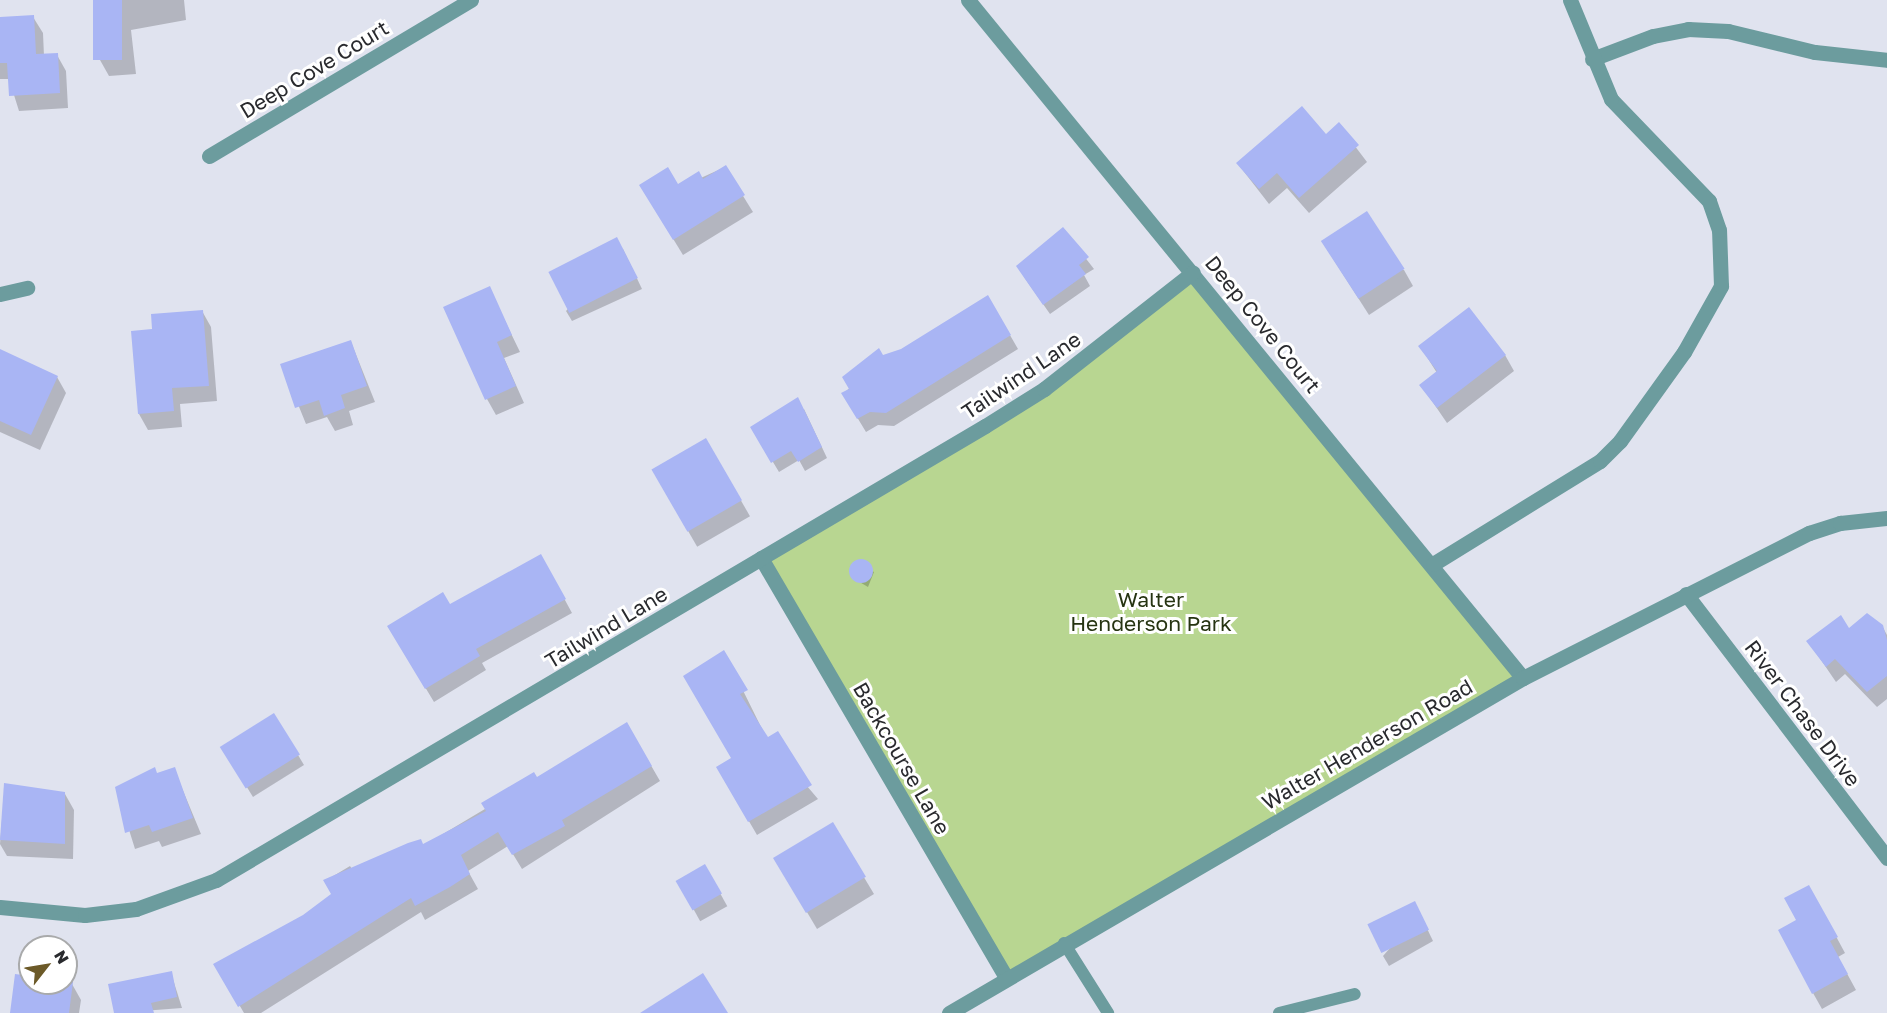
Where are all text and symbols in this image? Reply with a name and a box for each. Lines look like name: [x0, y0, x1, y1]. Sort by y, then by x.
street label: Deep Cove Court: [235, 15, 393, 123]
street label: Deep Cove Court: [1200, 250, 1326, 398]
street label: Tailwind Lane: [957, 326, 1085, 424]
street label: Tailwind Lane: [540, 581, 672, 673]
park label: Walter Henderson Park: [1070, 586, 1232, 636]
street label: River Chase Drive: [1740, 635, 1866, 791]
street label: Walter Henderson Road: [1257, 673, 1477, 815]
street label: Backcourse Lane: [848, 677, 956, 839]
north arrow: [18, 935, 78, 995]
text: N: [50, 946, 73, 967]

